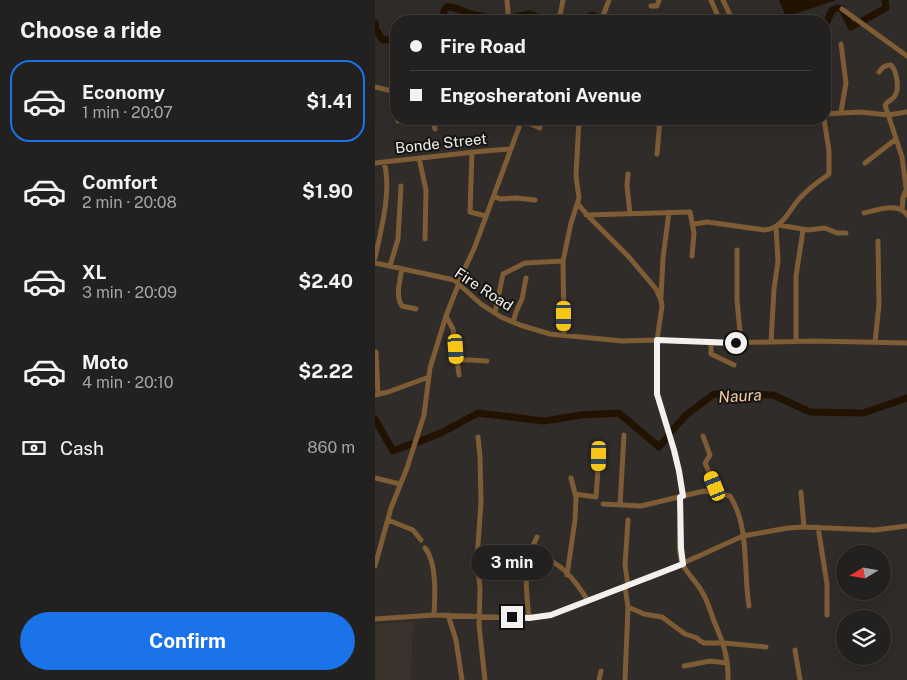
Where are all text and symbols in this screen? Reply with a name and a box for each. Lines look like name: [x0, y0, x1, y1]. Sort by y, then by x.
text: Choose a ride: [20, 17, 162, 43]
text: Fire Road: [440, 35, 526, 57]
icon: car: [22, 79, 67, 124]
text: Economy: [82, 81, 165, 103]
text: Engosheratoni Avenue: [440, 84, 642, 106]
text: $1.41: [306, 90, 353, 112]
text: 1 min · 20:07: [82, 103, 173, 122]
street label: Bonde Street: [394, 130, 488, 156]
icon: car: [22, 169, 67, 214]
text: Comfort: [82, 171, 158, 193]
text: $1.90: [302, 180, 353, 202]
text: 2 min · 20:08: [82, 193, 177, 212]
icon: car: [22, 259, 67, 304]
text: XL: [82, 261, 107, 283]
street label: Fire Road: [452, 264, 516, 314]
text: $2.40: [298, 270, 353, 292]
text: 3 min · 20:09: [82, 283, 177, 302]
car: [556, 301, 571, 331]
route start: [725, 332, 747, 354]
car: [447, 334, 464, 364]
icon: car: [22, 349, 67, 394]
text: Moto: [82, 351, 128, 373]
text: $2.22: [298, 360, 353, 382]
text: 4 min · 20:10: [82, 373, 174, 392]
water label: Naura: [718, 385, 762, 407]
icon: cash: [20, 434, 48, 462]
text: Cash: [60, 437, 104, 459]
text: 860 m: [307, 438, 355, 457]
car: [591, 441, 606, 471]
car: [702, 469, 727, 503]
callout: 3 min: [471, 544, 553, 580]
north arrow: [836, 545, 891, 600]
map controls: [836, 545, 891, 665]
text: 3 min: [491, 553, 533, 572]
route end: [501, 606, 523, 628]
button: layers: [836, 610, 891, 665]
button: Confirm: [20, 612, 355, 670]

